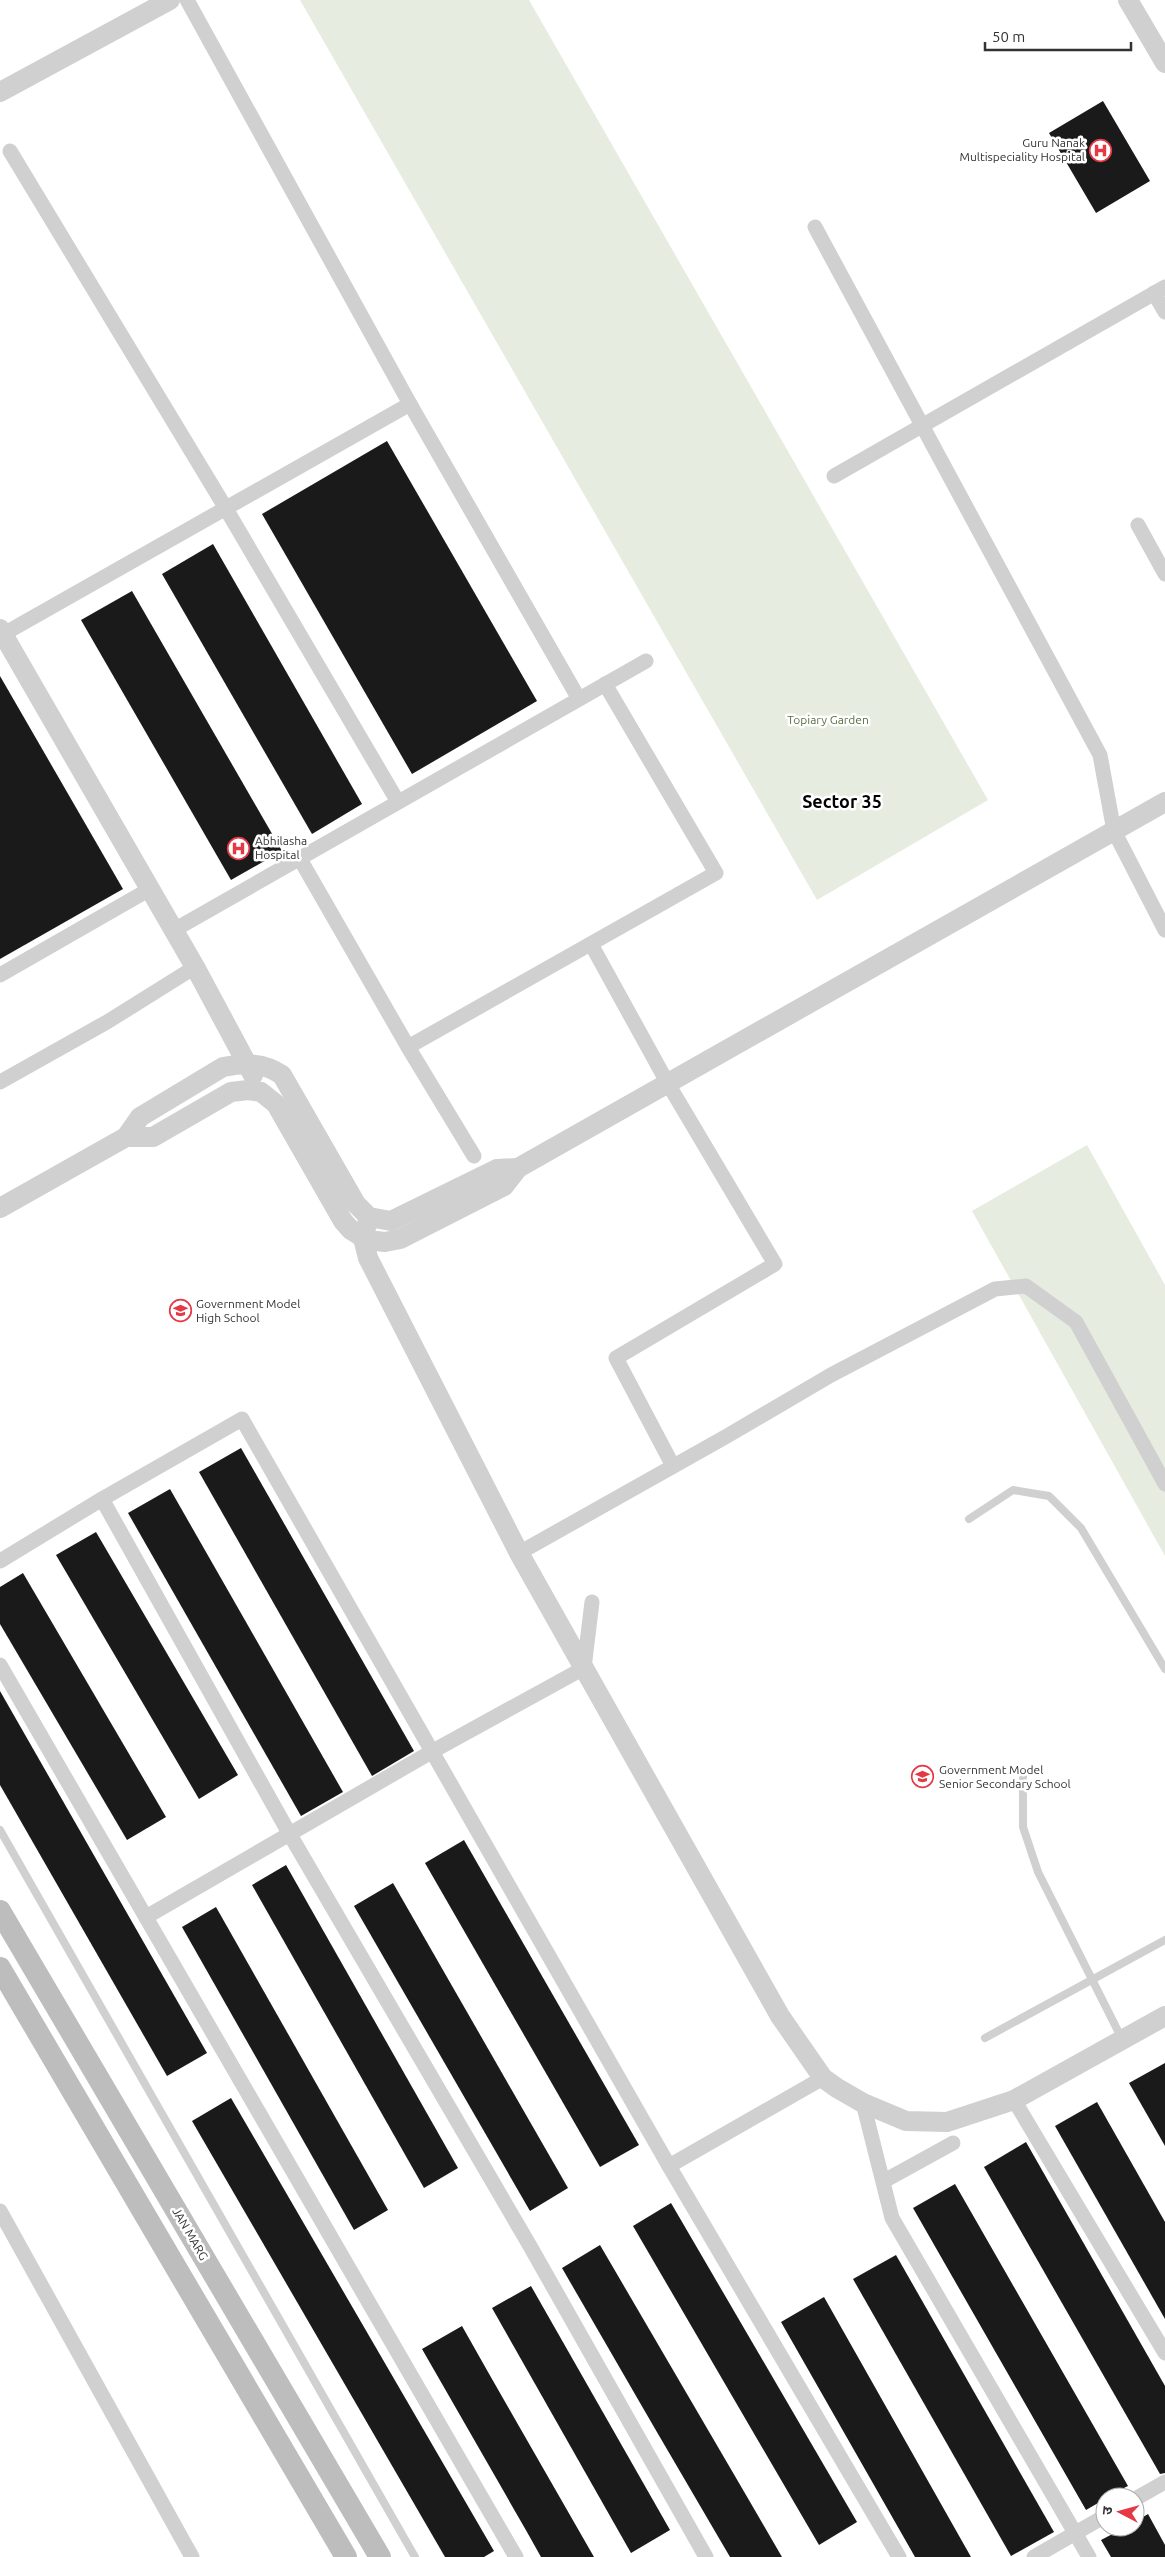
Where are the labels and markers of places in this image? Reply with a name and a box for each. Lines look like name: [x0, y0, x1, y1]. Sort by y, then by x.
place label: Guru Nanak Multispeciality Hospital: [960, 136, 1085, 163]
hospital icon: Guru Nanak Multispeciality Hospital: [1089, 138, 1113, 162]
place label: Abhilasha Hospital: [255, 834, 307, 861]
hospital icon: Abhilasha Hospital: [227, 836, 251, 860]
place label: Government Model High School: [196, 1297, 300, 1324]
school or university icon: Government Model High School: [168, 1299, 192, 1323]
place label: Government Model Senior Secondary School: [939, 1763, 1071, 1790]
school or university icon: Government Model Senior Secondary School: [911, 1765, 935, 1789]

